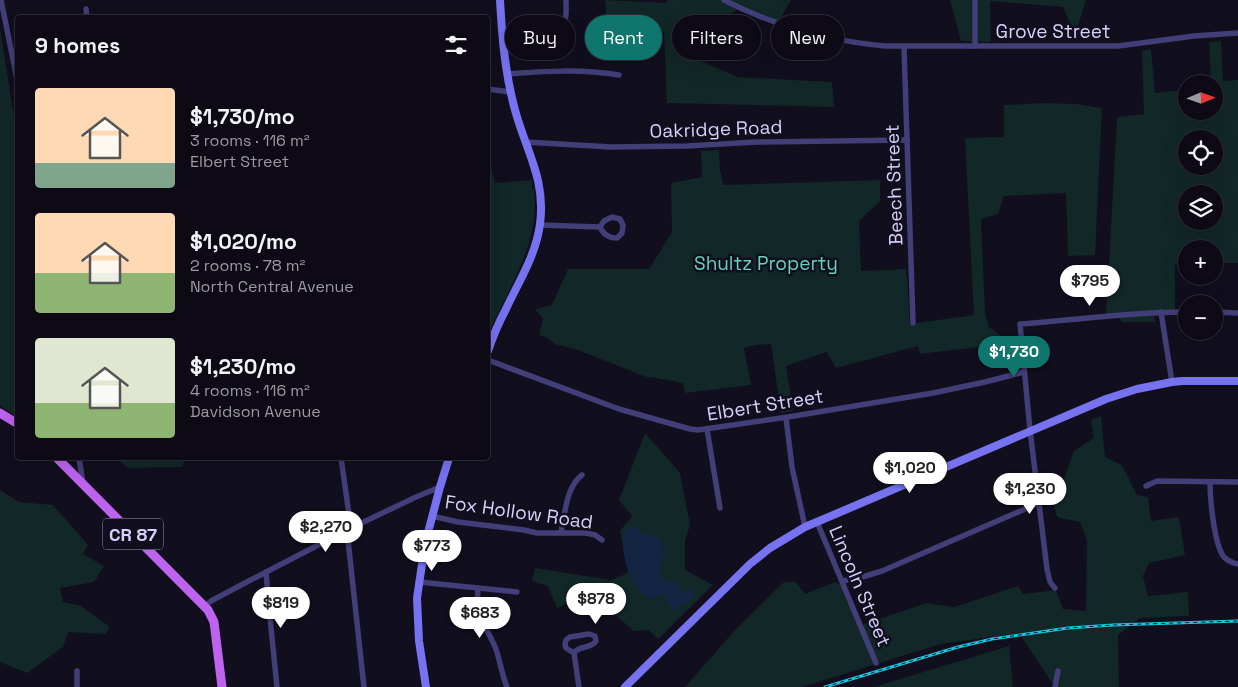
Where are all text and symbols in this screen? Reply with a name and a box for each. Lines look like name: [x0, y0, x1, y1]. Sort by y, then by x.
chip: Buy: [505, 15, 575, 60]
chip: Rent: [585, 15, 662, 60]
chip: Filters: [672, 15, 761, 60]
chip: New: [771, 15, 844, 60]
street label: Grove Street: [996, 19, 1110, 44]
icon: filters: [442, 31, 470, 59]
text: 9 homes: [35, 32, 120, 59]
north arrow: [1178, 75, 1222, 120]
map controls: [1178, 75, 1223, 340]
text: $1,730/mo: [190, 103, 295, 130]
icon: home: [75, 108, 135, 168]
street label: Oakridge Road: [649, 114, 783, 144]
street label: Beech Street: [879, 124, 909, 246]
text: 3 rooms · 116 m²: [190, 130, 310, 151]
button: locate: [1178, 130, 1223, 175]
text: Elbert Street: [190, 151, 289, 172]
button: layers: [1178, 185, 1223, 230]
text: $1,020/mo: [190, 228, 297, 255]
icon: home: [75, 233, 135, 293]
button: +: [1178, 240, 1223, 285]
park label: Shultz Property: [694, 251, 838, 276]
text: 2 rooms · 78 m²: [190, 255, 305, 276]
pin: $795: [1060, 264, 1120, 307]
text: $795: [1071, 270, 1109, 291]
text: North Central Avenue: [190, 276, 354, 297]
button: −: [1178, 295, 1223, 340]
pin: $1,730: [973, 336, 1055, 378]
text: $1,730: [989, 341, 1039, 362]
text: $1,230/mo: [190, 353, 296, 380]
icon: home: [75, 358, 135, 418]
text: 4 rooms · 116 m²: [190, 380, 310, 401]
street label: Elbert Street: [705, 383, 825, 427]
text: Davidson Avenue: [190, 401, 321, 422]
pin: $1,020: [869, 452, 951, 494]
text: $1,020: [884, 457, 936, 478]
pin: $1,230: [989, 472, 1071, 515]
text: $1,230: [1004, 478, 1056, 499]
street label: Fox Hollow Road: [443, 489, 595, 535]
pin: $2,270: [285, 510, 367, 553]
text: $2,270: [300, 516, 352, 537]
road number: CR 87: [103, 518, 163, 550]
street label: Lincoln Street: [823, 522, 897, 650]
pin: $773: [402, 530, 462, 572]
text: $773: [413, 535, 451, 556]
pin: $878: [566, 582, 626, 625]
pin: $819: [251, 586, 311, 629]
text: $878: [577, 588, 615, 609]
text: $819: [263, 592, 299, 613]
pin: $683: [450, 596, 510, 639]
text: $683: [461, 602, 499, 623]

